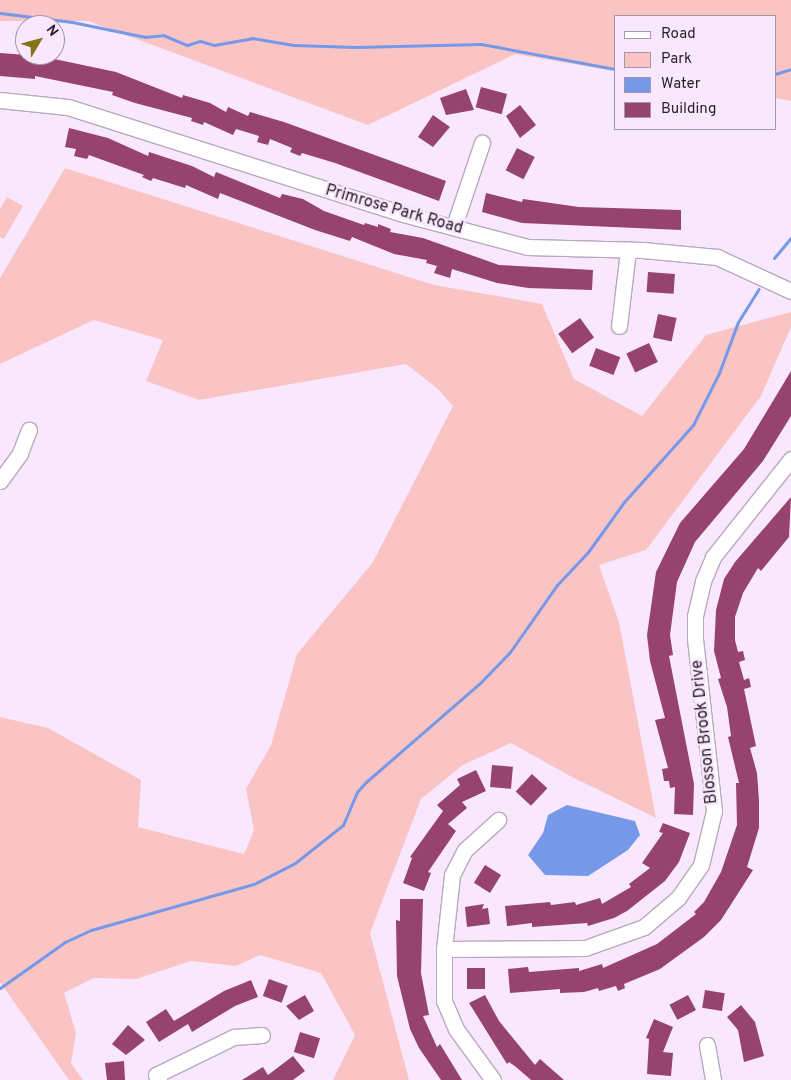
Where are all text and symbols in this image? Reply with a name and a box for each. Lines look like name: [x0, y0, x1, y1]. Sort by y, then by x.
north arrow: [15, 15, 65, 65]
legend: [614, 15, 776, 130]
text: N: [42, 22, 61, 40]
text: Road: [661, 25, 696, 44]
text: Park: [661, 50, 692, 69]
text: Water: [661, 75, 700, 94]
text: Building: [661, 100, 716, 119]
street label: Primrose Park Road: [323, 181, 465, 239]
street label: Blosson Brook Drive: [688, 659, 722, 805]

